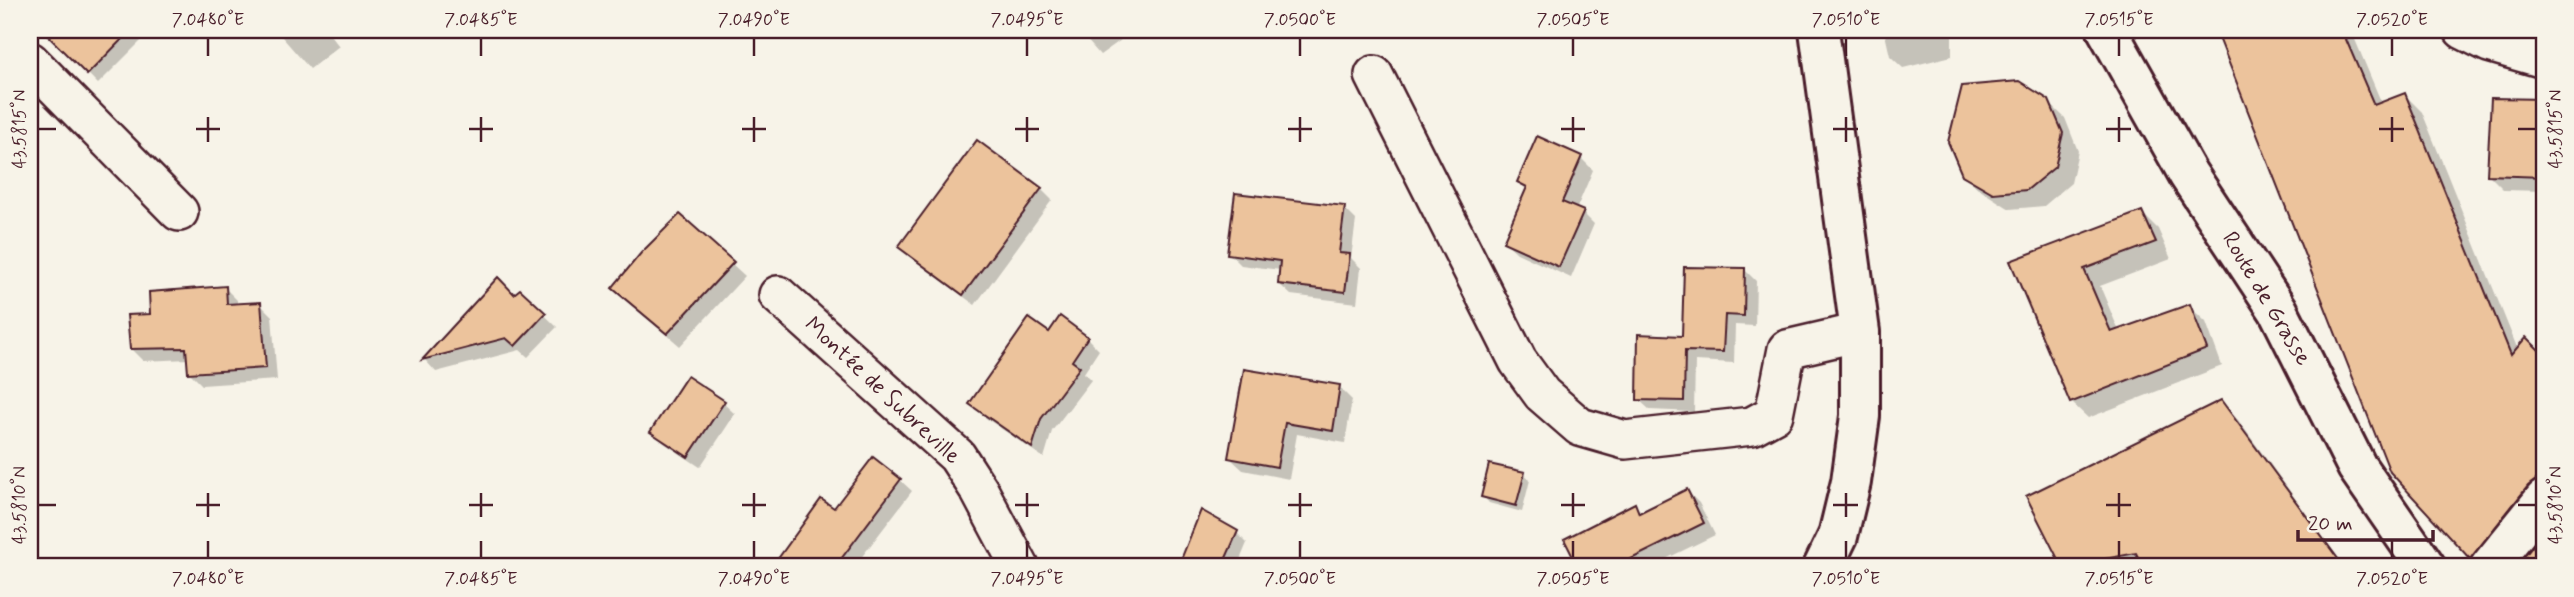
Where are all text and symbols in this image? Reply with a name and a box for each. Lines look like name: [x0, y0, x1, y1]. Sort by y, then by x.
text: 7.0480°E: [172, 8, 244, 32]
text: 7.0485°E: [444, 8, 518, 32]
text: 7.0490°E: [718, 8, 790, 32]
text: 7.0495°E: [990, 8, 1064, 32]
text: 7.0500°E: [1264, 8, 1336, 32]
text: 7.0505°E: [1536, 8, 1610, 32]
text: 7.0510°E: [1812, 8, 1880, 32]
text: 7.0515°E: [2084, 8, 2154, 32]
text: 7.0520°E: [2356, 8, 2428, 32]
text: 43.5815°N: [8, 90, 32, 168]
text: 43.5815°N: [2544, 90, 2568, 168]
street label: Route de Grasse: [2214, 227, 2318, 372]
street label: Montée de Subreville: [797, 311, 967, 472]
text: 43.5810°N: [8, 466, 32, 544]
text: 43.5810°N: [2544, 466, 2568, 544]
scale bar: [2298, 499, 2432, 543]
text: 20 m: [2308, 510, 2353, 538]
text: 7.0480°E: [172, 567, 244, 591]
text: 7.0485°E: [444, 567, 518, 591]
text: 7.0490°E: [718, 567, 790, 591]
text: 7.0495°E: [990, 567, 1064, 591]
text: 7.0500°E: [1264, 567, 1336, 591]
text: 7.0505°E: [1536, 567, 1610, 591]
text: 7.0510°E: [1812, 567, 1880, 591]
text: 7.0515°E: [2084, 567, 2154, 591]
text: 7.0520°E: [2356, 567, 2428, 591]

